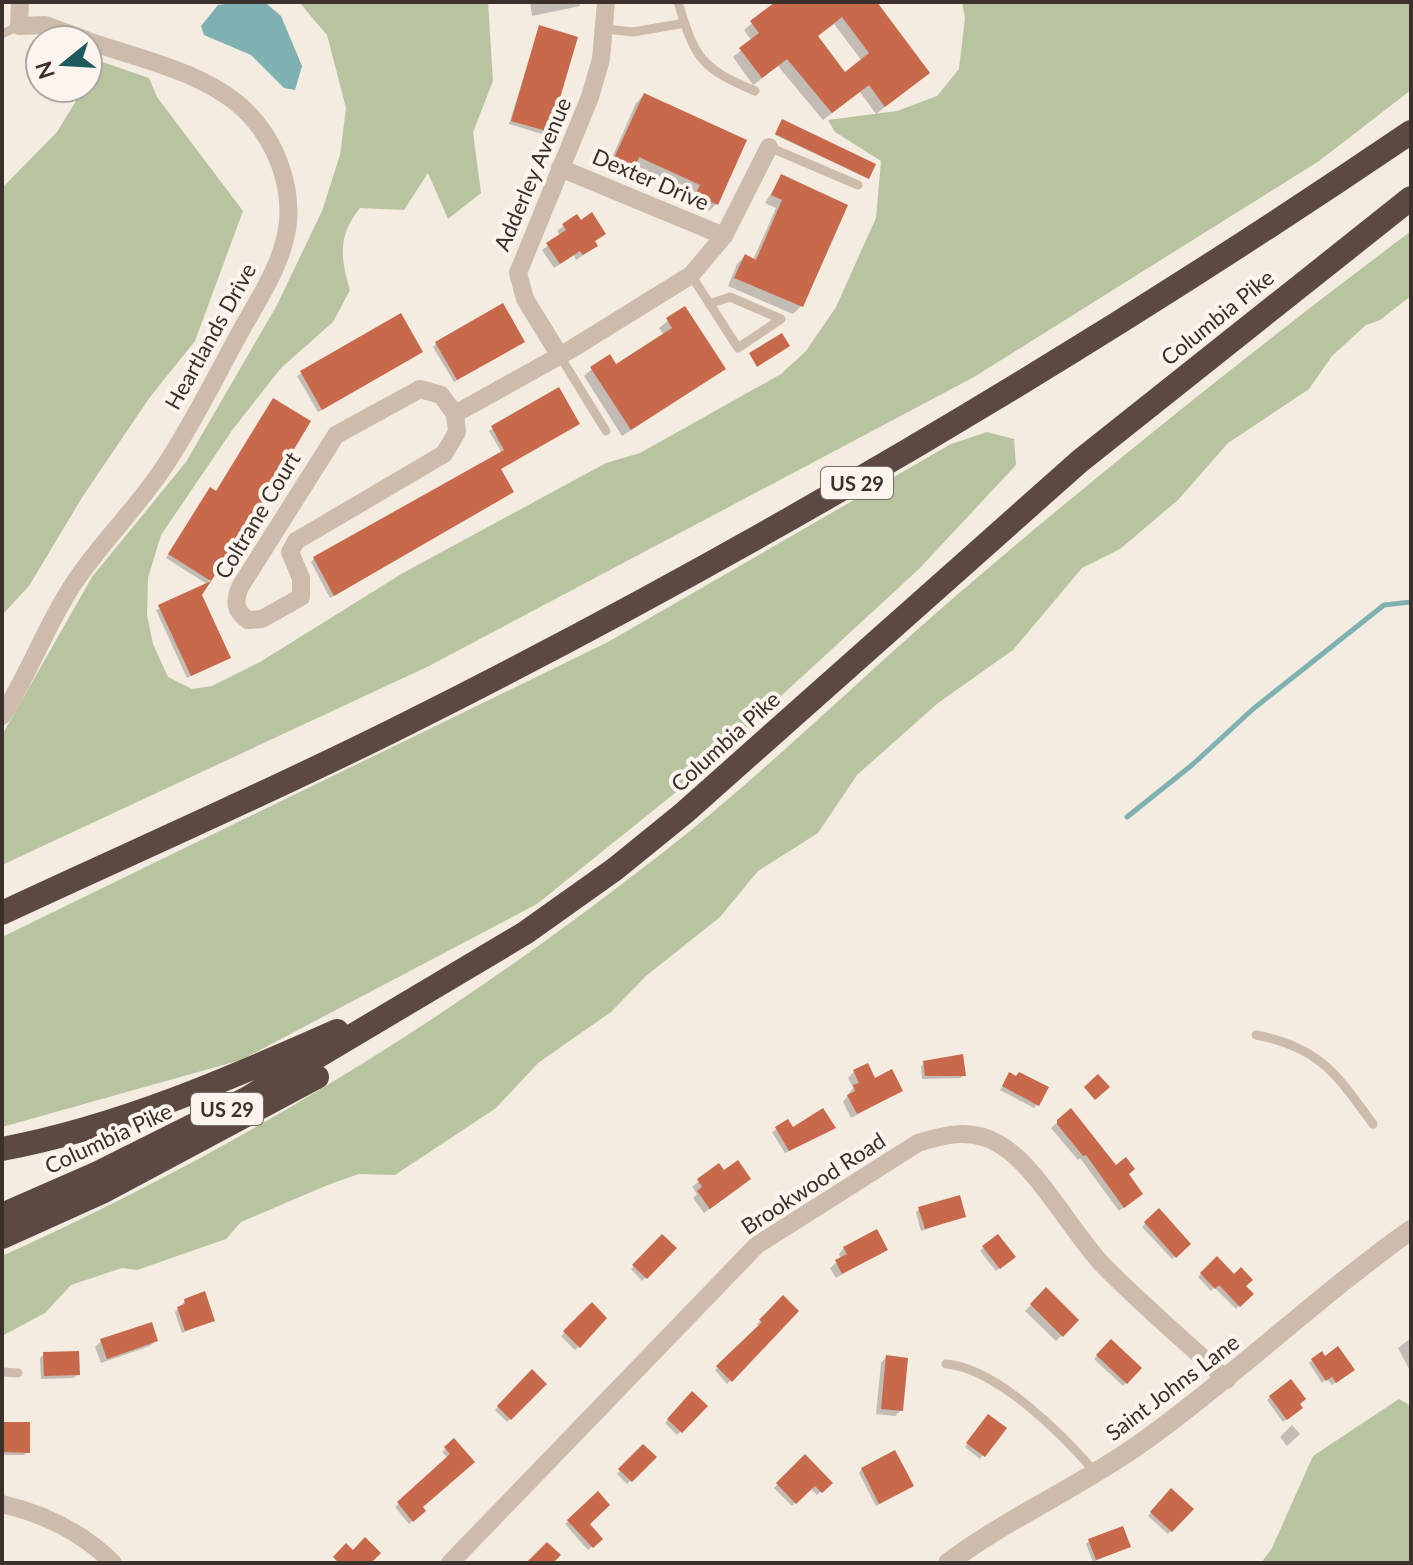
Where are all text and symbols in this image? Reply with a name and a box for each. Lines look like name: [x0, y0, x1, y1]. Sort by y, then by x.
north arrow: [24, 24, 104, 104]
text: N: [29, 58, 60, 83]
street label: Adderley Avenue: [488, 93, 576, 255]
street label: Dexter Drive: [589, 142, 713, 216]
street label: Heartlands Drive: [159, 258, 261, 414]
street label: Columbia Pike: [1155, 263, 1279, 371]
street label: Coltrane Court: [208, 446, 306, 583]
road number: US 29: [821, 467, 893, 499]
street label: Columbia Pike: [665, 685, 785, 797]
road number: US 29: [191, 1093, 263, 1125]
street label: Columbia Pike: [40, 1097, 176, 1179]
street label: Brookwood Road: [736, 1126, 890, 1240]
street label: Saint Johns Lane: [1100, 1328, 1244, 1446]

